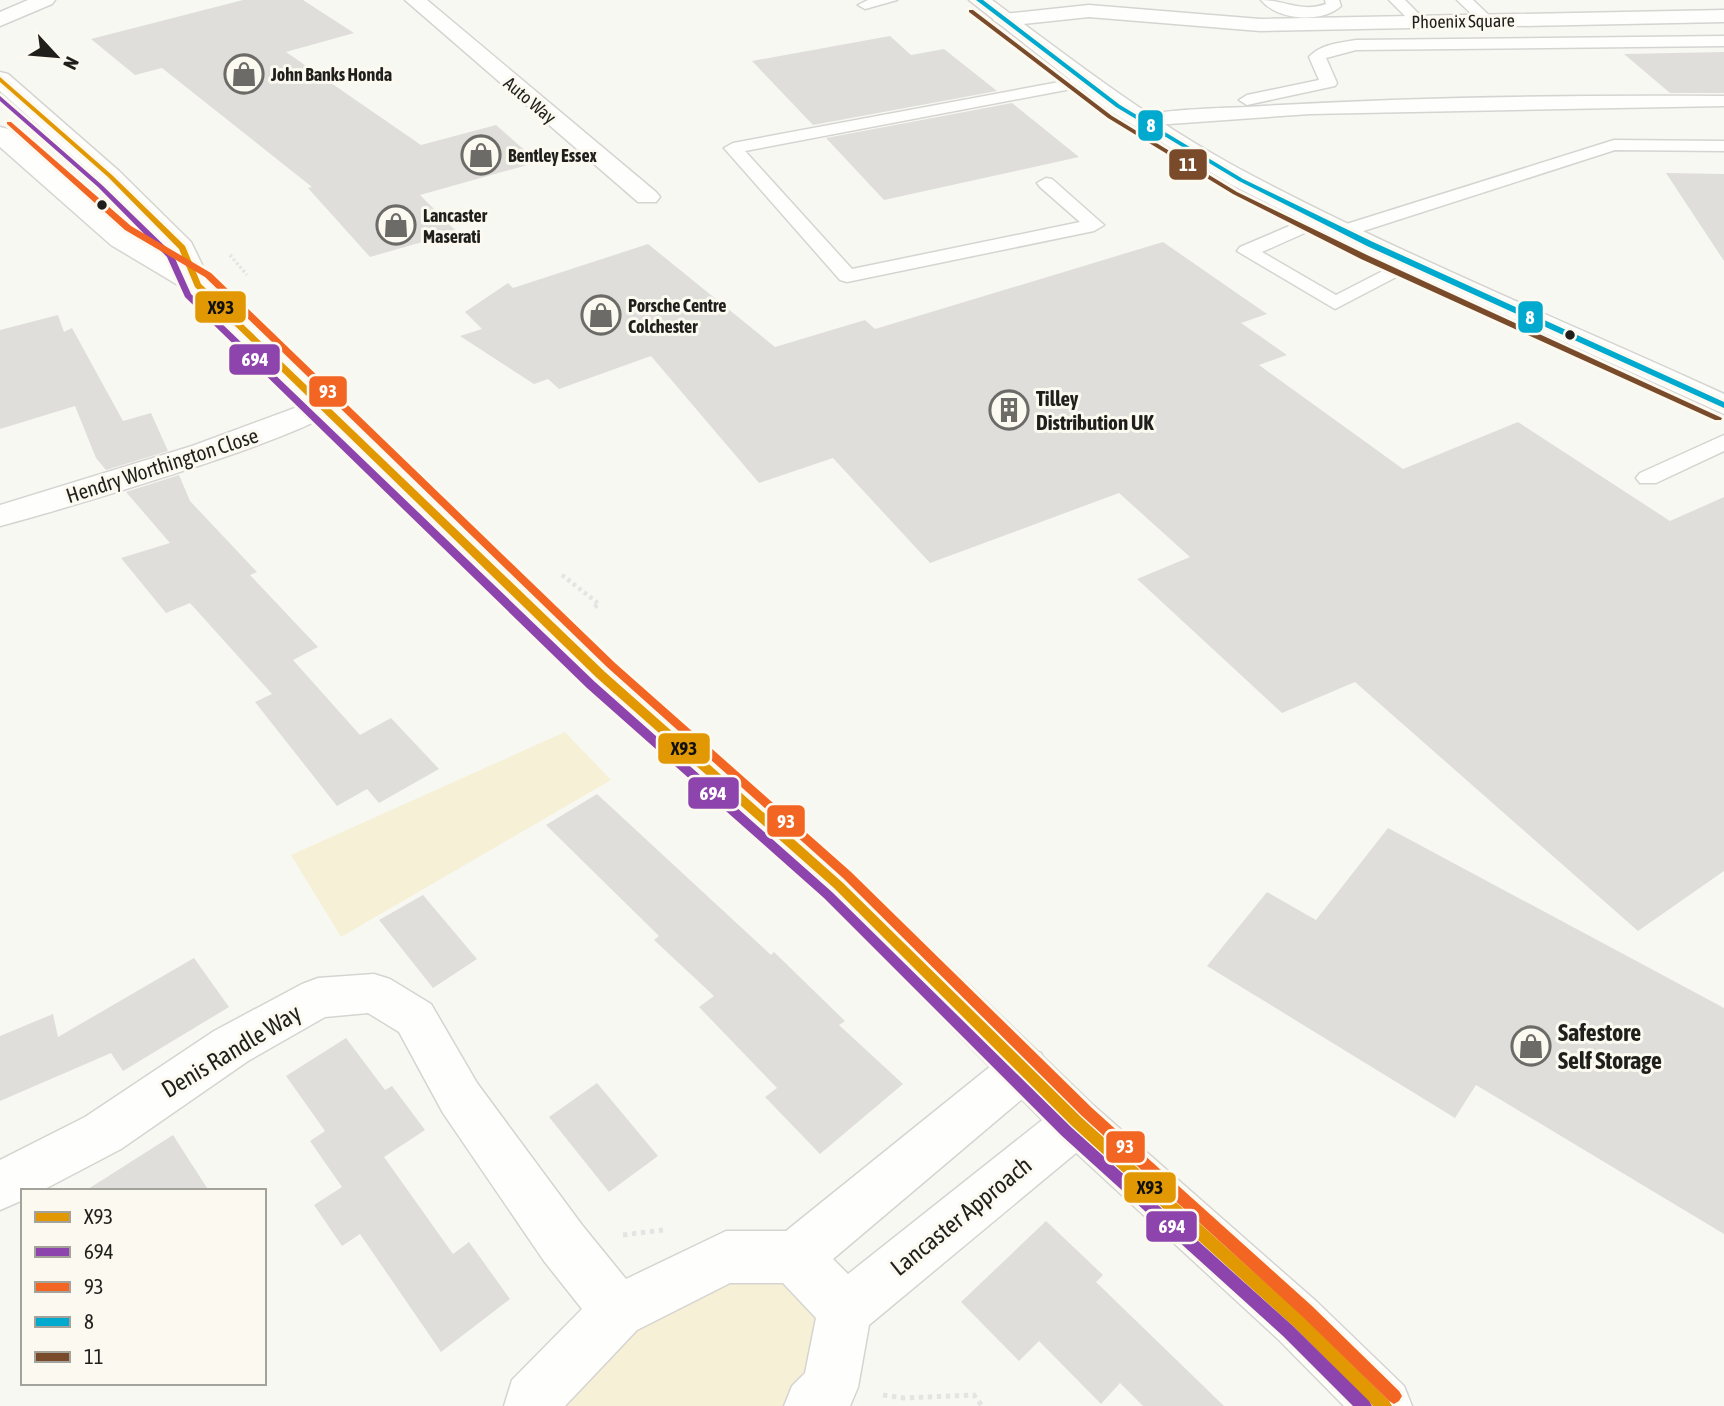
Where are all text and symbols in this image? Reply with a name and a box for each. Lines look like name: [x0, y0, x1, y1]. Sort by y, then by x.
street label: Phoenix Square: [1411, 10, 1515, 32]
north arrow: [21, 21, 91, 91]
shop icon: John Banks Honda: [223, 53, 265, 95]
text: N: [59, 54, 84, 73]
place label: John Banks Honda: [270, 64, 392, 85]
street label: Auto Way: [500, 72, 560, 128]
line badge: 8: [1137, 109, 1164, 142]
text: 8: [1147, 114, 1156, 136]
shop icon: Bentley Essex: [460, 134, 502, 176]
place label: Bentley Essex: [508, 145, 597, 166]
line badge: 11: [1168, 148, 1208, 181]
text: 11: [1179, 153, 1197, 175]
unlabelled marker: [95, 198, 109, 212]
shop icon: Lancaster Maserati: [375, 204, 417, 246]
place label: Lancaster Maserati: [423, 205, 488, 247]
line badge: X93: [194, 290, 247, 324]
shop icon: Porsche Centre Colchester: [580, 294, 622, 336]
place label: Porsche Centre Colchester: [628, 295, 726, 337]
text: X93: [207, 296, 234, 318]
line badge: 8: [1517, 300, 1544, 334]
text: 8: [1526, 306, 1535, 328]
unlabelled marker: [1563, 328, 1577, 342]
line badge: 694: [228, 343, 281, 376]
text: 694: [242, 348, 268, 370]
line badge: 93: [308, 375, 348, 408]
text: 93: [319, 380, 337, 402]
place label: Tilley Distribution UK: [1036, 386, 1154, 434]
building icon: Tilley Distribution UK: [988, 389, 1030, 431]
street label: Hendry Worthington Close: [63, 423, 261, 507]
line badge: X93: [657, 732, 711, 765]
text: X93: [670, 737, 697, 759]
line badge: 694: [687, 776, 740, 810]
text: 694: [700, 782, 726, 804]
line badge: 93: [766, 804, 806, 838]
text: 93: [777, 810, 795, 832]
street label: Denis Randle Way: [157, 999, 306, 1103]
place label: Safestore Self Storage: [1558, 1019, 1662, 1074]
shop icon: Safestore Self Storage: [1510, 1025, 1552, 1067]
line badge: 93: [1105, 1130, 1146, 1164]
text: 93: [1116, 1135, 1134, 1157]
street label: Lancaster Approach: [885, 1151, 1037, 1281]
line badge: X93: [1123, 1171, 1177, 1204]
text: X93: [1136, 1176, 1163, 1198]
legend: [21, 1189, 266, 1385]
text: X93: [84, 1204, 113, 1228]
line badge: 694: [1145, 1210, 1198, 1243]
text: 694: [1159, 1215, 1185, 1237]
text: 694: [84, 1239, 114, 1263]
text: 93: [84, 1274, 104, 1298]
text: 8: [84, 1309, 94, 1333]
text: 11: [84, 1344, 104, 1368]

